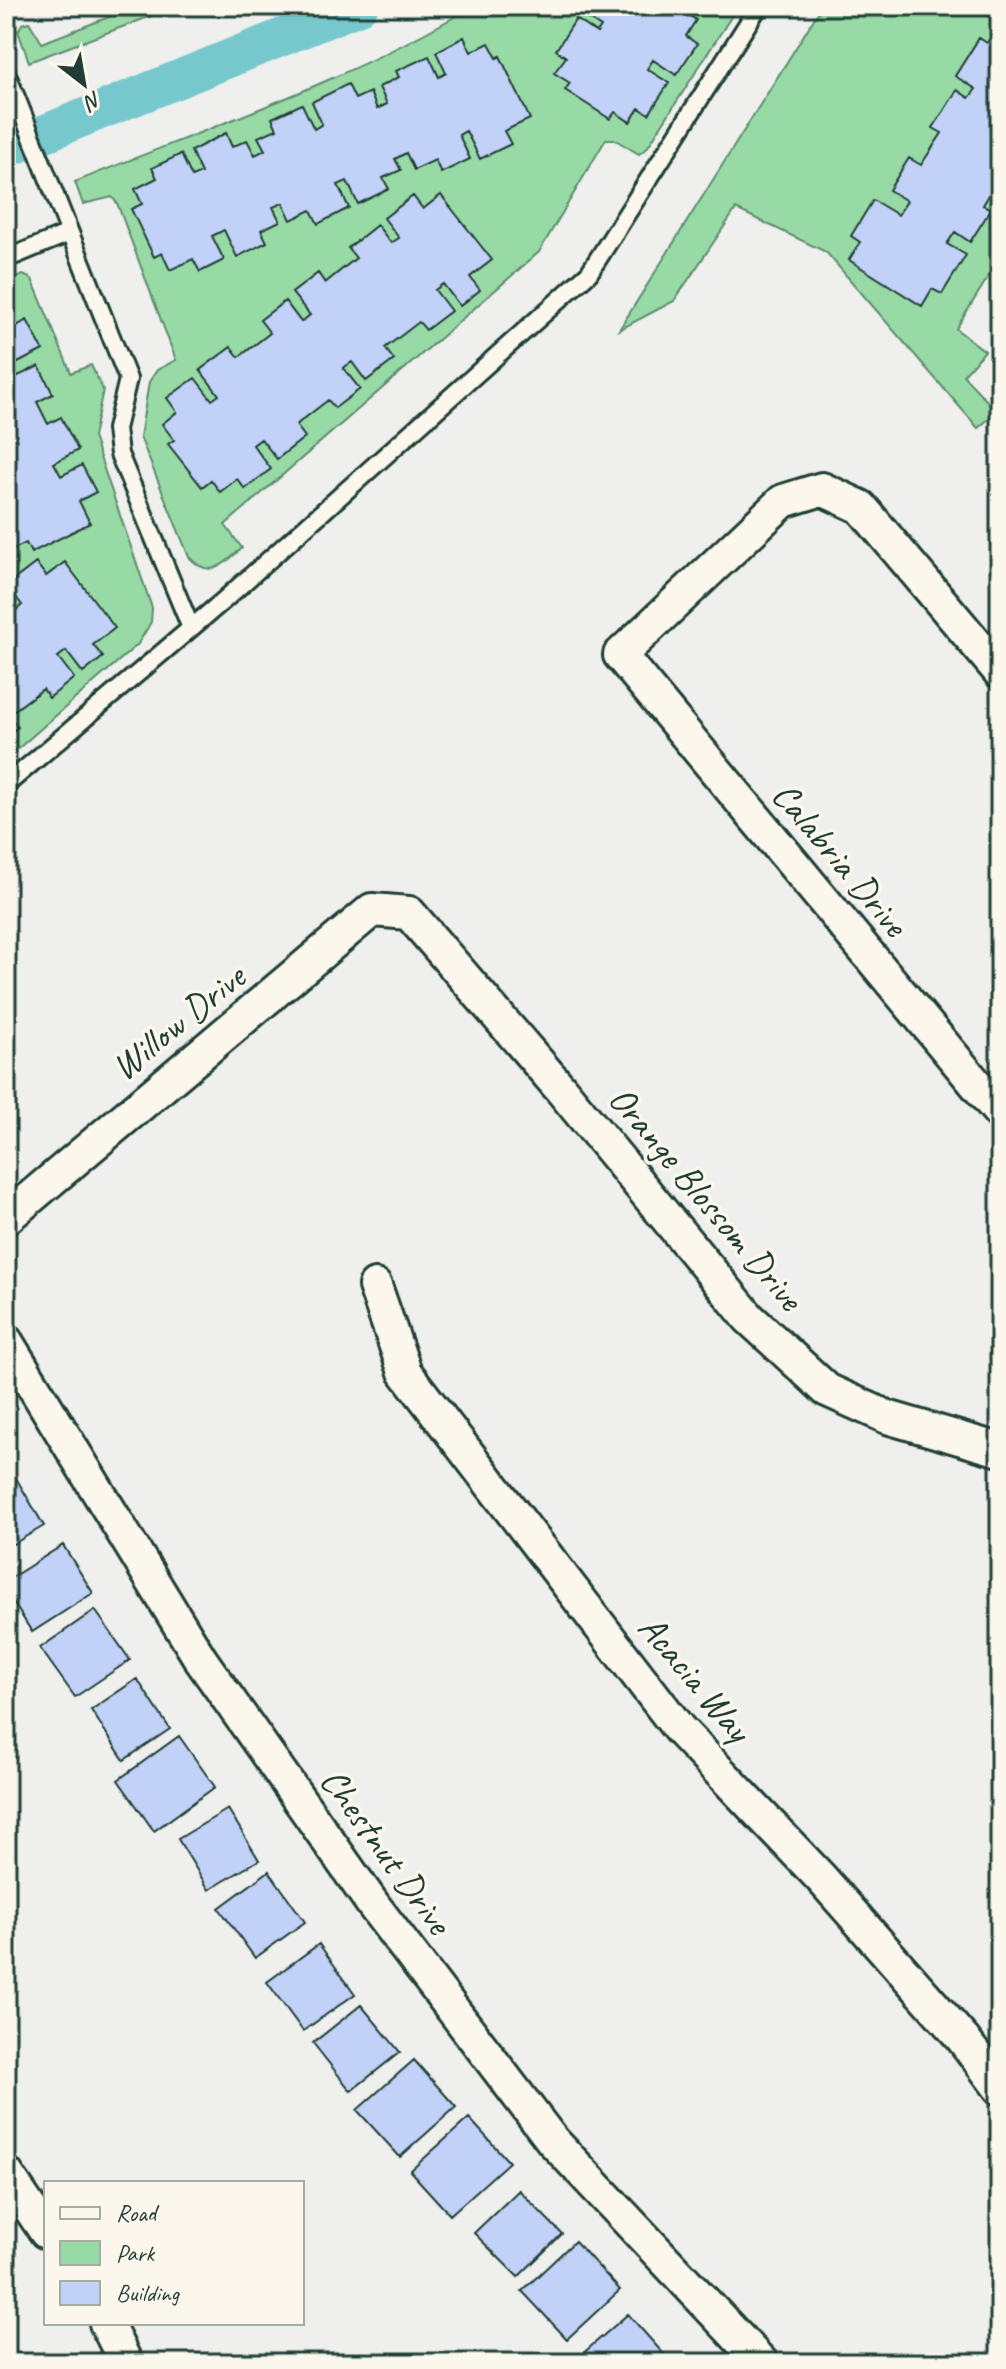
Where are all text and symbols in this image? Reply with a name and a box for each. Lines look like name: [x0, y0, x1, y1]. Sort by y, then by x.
north arrow: [44, 44, 124, 124]
text: N: [78, 85, 107, 118]
street label: Calabria Drive: [762, 772, 920, 948]
street label: Willow Drive: [102, 952, 257, 1090]
street label: Orange Blossom Drive: [598, 1076, 815, 1322]
street label: Acacia Way: [628, 1605, 764, 1753]
street label: Chestnut Drive: [310, 1759, 464, 1945]
legend: [44, 2181, 304, 2325]
text: Road: [116, 2198, 160, 2228]
text: Park: [116, 2238, 156, 2268]
text: Building: [116, 2278, 181, 2308]

